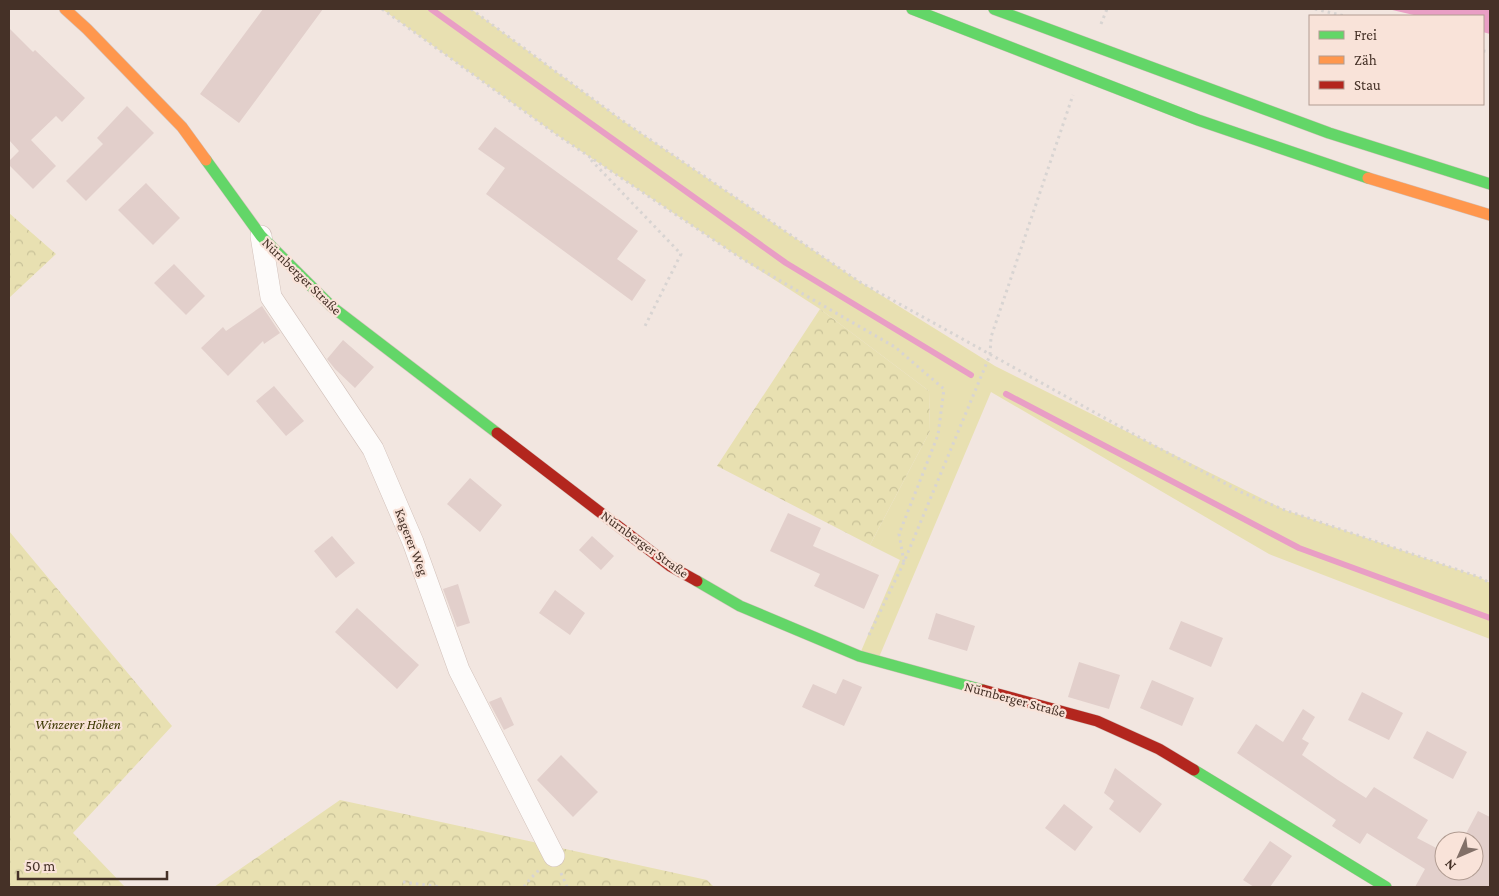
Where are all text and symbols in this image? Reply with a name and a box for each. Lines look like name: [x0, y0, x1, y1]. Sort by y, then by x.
legend: [1309, 15, 1484, 105]
text: Frei: [1354, 27, 1377, 43]
text: Zäh: [1354, 52, 1377, 68]
text: Stau: [1354, 77, 1381, 93]
street label: Nürnberger Straße: [259, 234, 345, 318]
street label: Kagerer Weg: [392, 506, 432, 578]
street label: Nürnberger Straße: [598, 507, 692, 581]
street label: Nürnberger Straße: [963, 678, 1067, 720]
park label: Winzerer Höhen: [35, 716, 121, 732]
north arrow: [1434, 831, 1484, 881]
scale bar: [18, 848, 166, 880]
text: N: [1440, 856, 1459, 874]
text: 50 m: [25, 858, 55, 874]

